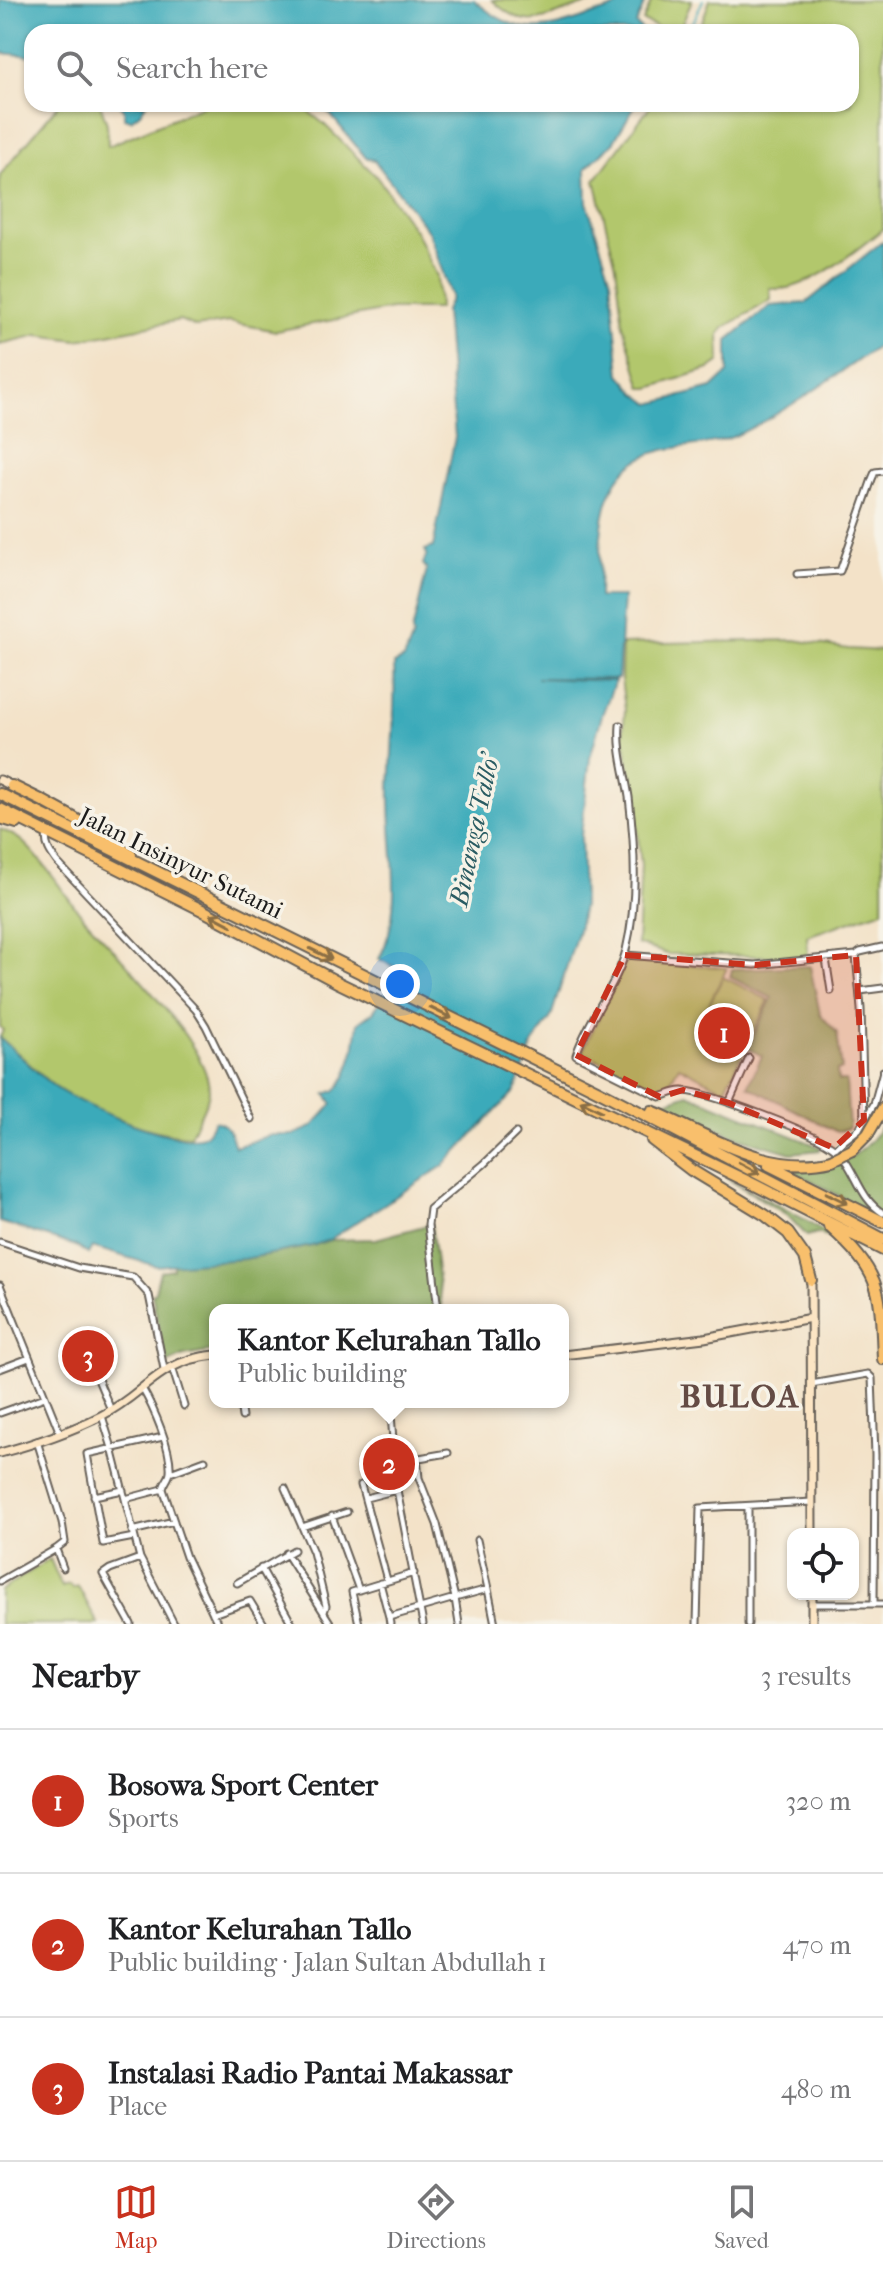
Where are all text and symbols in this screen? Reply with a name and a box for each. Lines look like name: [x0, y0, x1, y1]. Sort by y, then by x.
search box: [24, 24, 859, 112]
icon: search: [52, 46, 96, 90]
text: Search here: [116, 51, 268, 86]
water label: Binanga Tallo': [443, 749, 506, 911]
street label: Jalan Insinyur Sutami: [73, 801, 287, 924]
one-way arrow: [210, 911, 234, 927]
one-way arrow: [308, 946, 332, 962]
your location: [380, 964, 420, 1004]
pin: 1: [698, 1003, 750, 1063]
one-way arrow: [428, 1006, 452, 1021]
one-way arrow: [579, 1098, 603, 1113]
one-way arrow: [737, 1161, 761, 1176]
one-way arrow: [824, 1191, 848, 1207]
popup: [209, 1304, 569, 1408]
text: Kantor Kelurahan Tallo: [237, 1323, 541, 1358]
pin: 3: [62, 1326, 114, 1386]
text: Public building: [237, 1358, 406, 1389]
district label: BULOA: [680, 1378, 800, 1415]
pin: 2: [363, 1434, 415, 1494]
map controls: [787, 1528, 859, 1600]
button: locate: [787, 1528, 859, 1600]
text: Nearby: [32, 1656, 139, 1696]
text: 3 results: [761, 1661, 851, 1692]
text: Bosowa Sport Center: [108, 1768, 378, 1803]
text: 1: [53, 1786, 63, 1817]
text: 320 m: [785, 1786, 851, 1817]
text: Sports: [108, 1803, 179, 1834]
text: Kantor Kelurahan Tallo: [108, 1912, 412, 1947]
text: 2: [51, 1930, 65, 1961]
text: 470 m: [782, 1930, 851, 1961]
text: Public building · Jalan Sultan Abdullah 1: [108, 1947, 547, 1978]
text: Instalasi Radio Pantai Makassar: [108, 2056, 512, 2091]
text: 3: [53, 2074, 63, 2105]
text: 480 m: [781, 2074, 851, 2105]
text: Place: [108, 2091, 167, 2122]
tab: Map: [114, 2180, 158, 2254]
tab: Directions: [387, 2180, 486, 2254]
tab: Saved: [714, 2180, 769, 2254]

